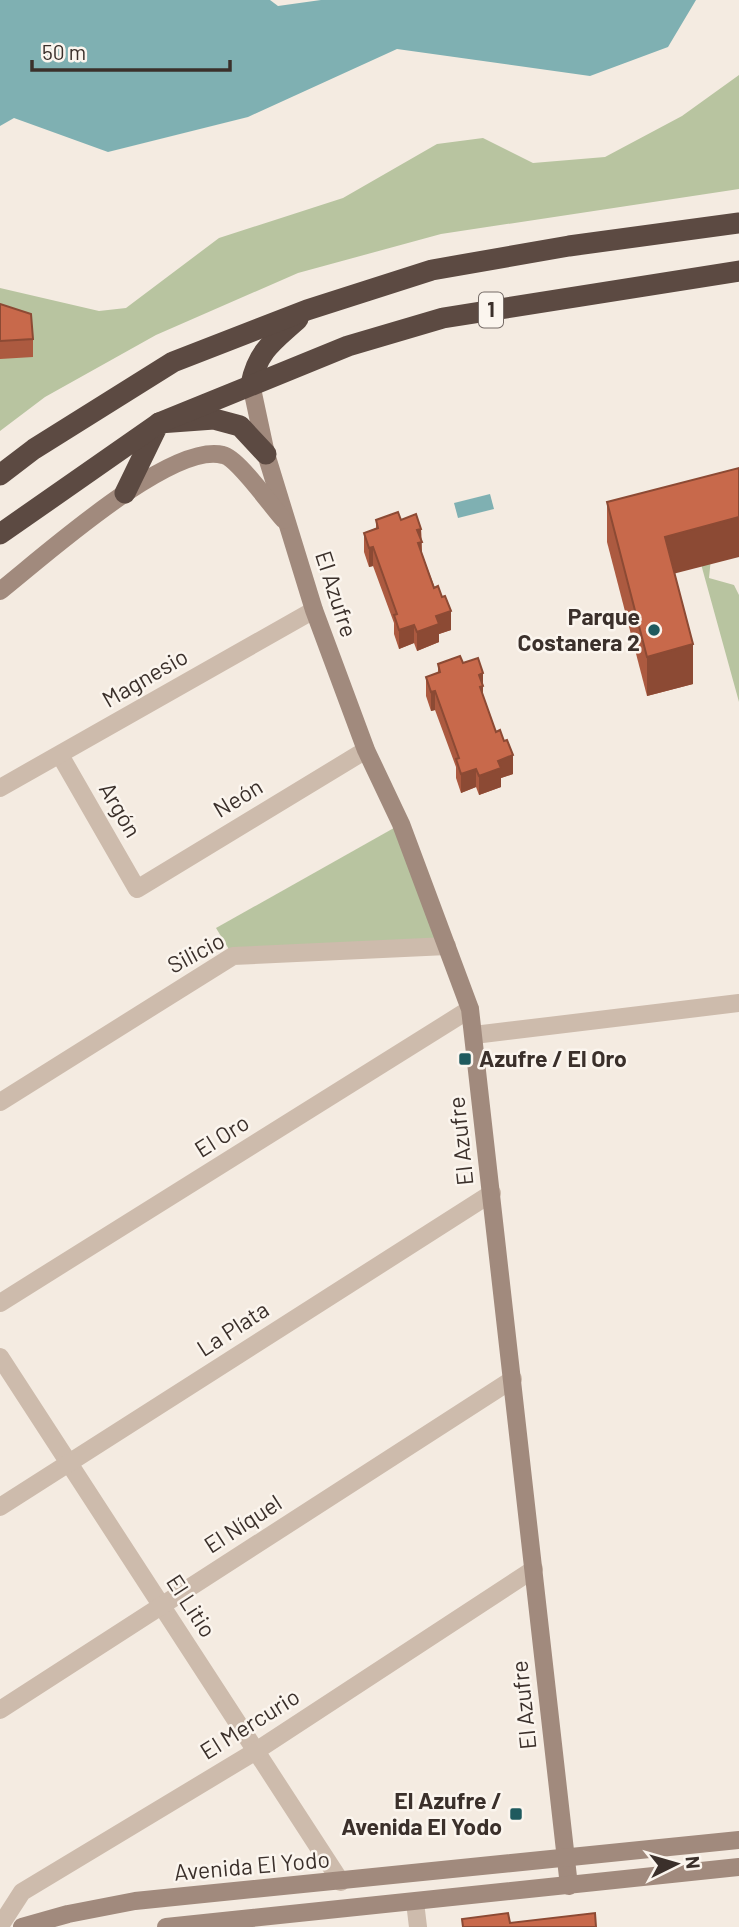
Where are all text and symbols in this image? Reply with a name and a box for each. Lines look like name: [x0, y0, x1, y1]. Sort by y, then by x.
scale bar: [32, 28, 229, 72]
text: 50 m: [42, 39, 86, 64]
road number: 1: [479, 292, 503, 328]
street label: El Azufre: [310, 547, 364, 640]
place label: Parque Costanera 2: [517, 602, 640, 656]
marker: Parque Costanera 2: [646, 622, 662, 638]
street label: Magnesio: [97, 641, 192, 713]
street label: Neón: [208, 772, 267, 823]
street label: Argón: [94, 777, 148, 842]
street label: Silicio: [162, 925, 229, 979]
place label: Azufre / El Oro: [479, 1044, 627, 1072]
marker: Azufre / El Oro: [457, 1051, 473, 1067]
street label: El Azufre: [441, 1095, 479, 1187]
street label: El Oro: [189, 1108, 254, 1163]
street label: La Plata: [191, 1295, 274, 1362]
street label: El Níquel: [198, 1488, 286, 1559]
street label: El Litio: [161, 1569, 223, 1642]
street label: El Azufre: [504, 1659, 542, 1751]
street label: El Mercurio: [195, 1682, 304, 1765]
place label: El Azufre / Avenida El Yodo: [341, 1786, 502, 1840]
marker: El Azufre / Avenida El Yodo: [508, 1806, 524, 1822]
north arrow: [641, 1829, 711, 1899]
street label: Avenida El Yodo: [173, 1844, 331, 1886]
text: N: [681, 1855, 705, 1870]

